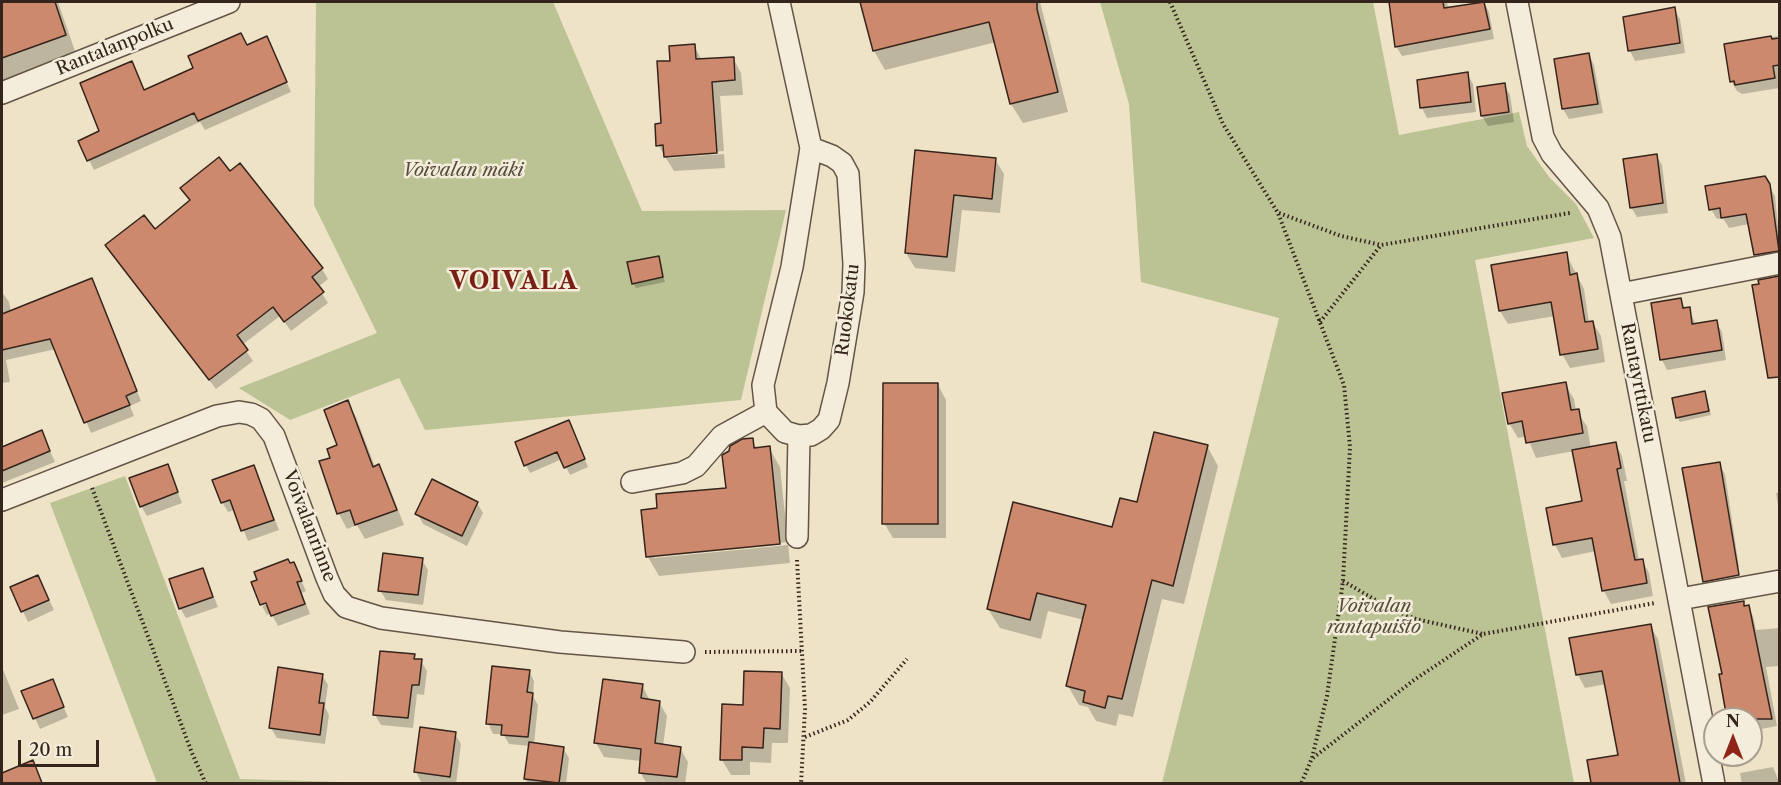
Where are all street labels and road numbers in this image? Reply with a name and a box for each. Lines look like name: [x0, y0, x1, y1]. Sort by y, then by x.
street label: Rantalanpolku: [53, 14, 177, 80]
street label: Ruokokatu: [832, 263, 864, 357]
street label: Rantayrttikatu: [1616, 321, 1660, 445]
street label: Voivalanrinne: [278, 467, 340, 585]

